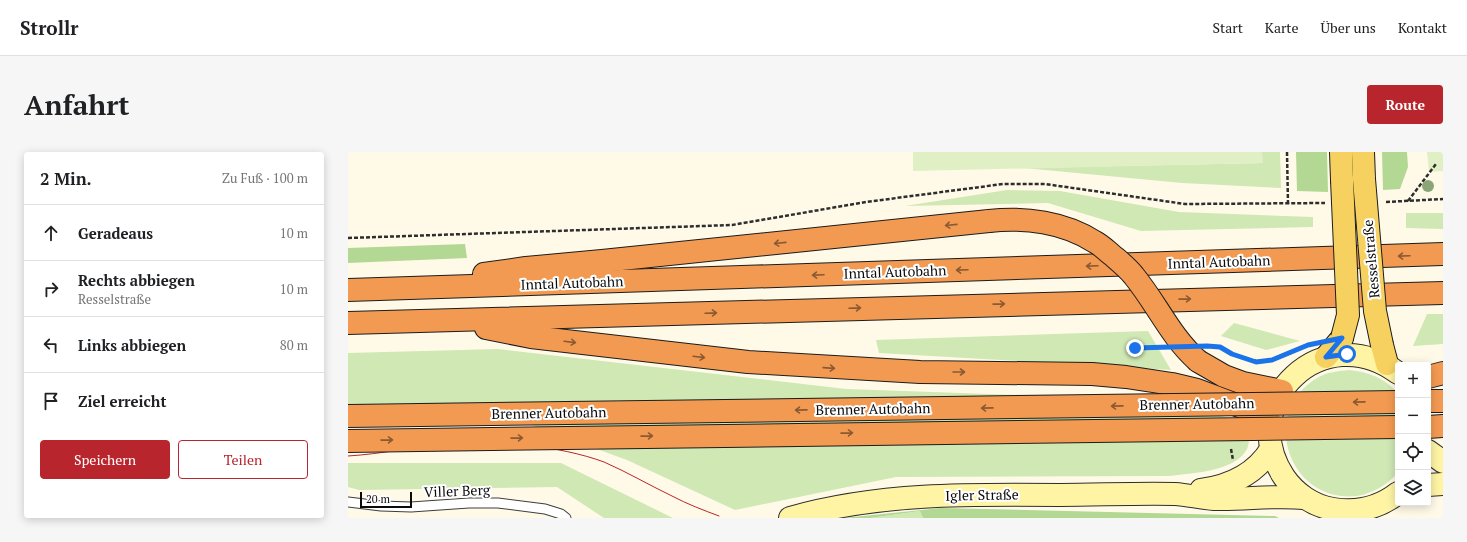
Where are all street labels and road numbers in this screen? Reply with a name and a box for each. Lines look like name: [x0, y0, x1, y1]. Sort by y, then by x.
street label: Resselstraße: [1358, 219, 1383, 299]
street label: Inntal Autobahn: [1167, 250, 1271, 273]
street label: Inntal Autobahn: [843, 260, 947, 283]
street label: Inntal Autobahn: [520, 271, 624, 294]
street label: Brenner Autobahn: [1139, 393, 1255, 414]
street label: Brenner Autobahn: [815, 398, 931, 419]
street label: Brenner Autobahn: [491, 402, 607, 423]
street label: Viller Berg: [423, 480, 491, 501]
street label: Igler Straße: [945, 484, 1019, 505]

